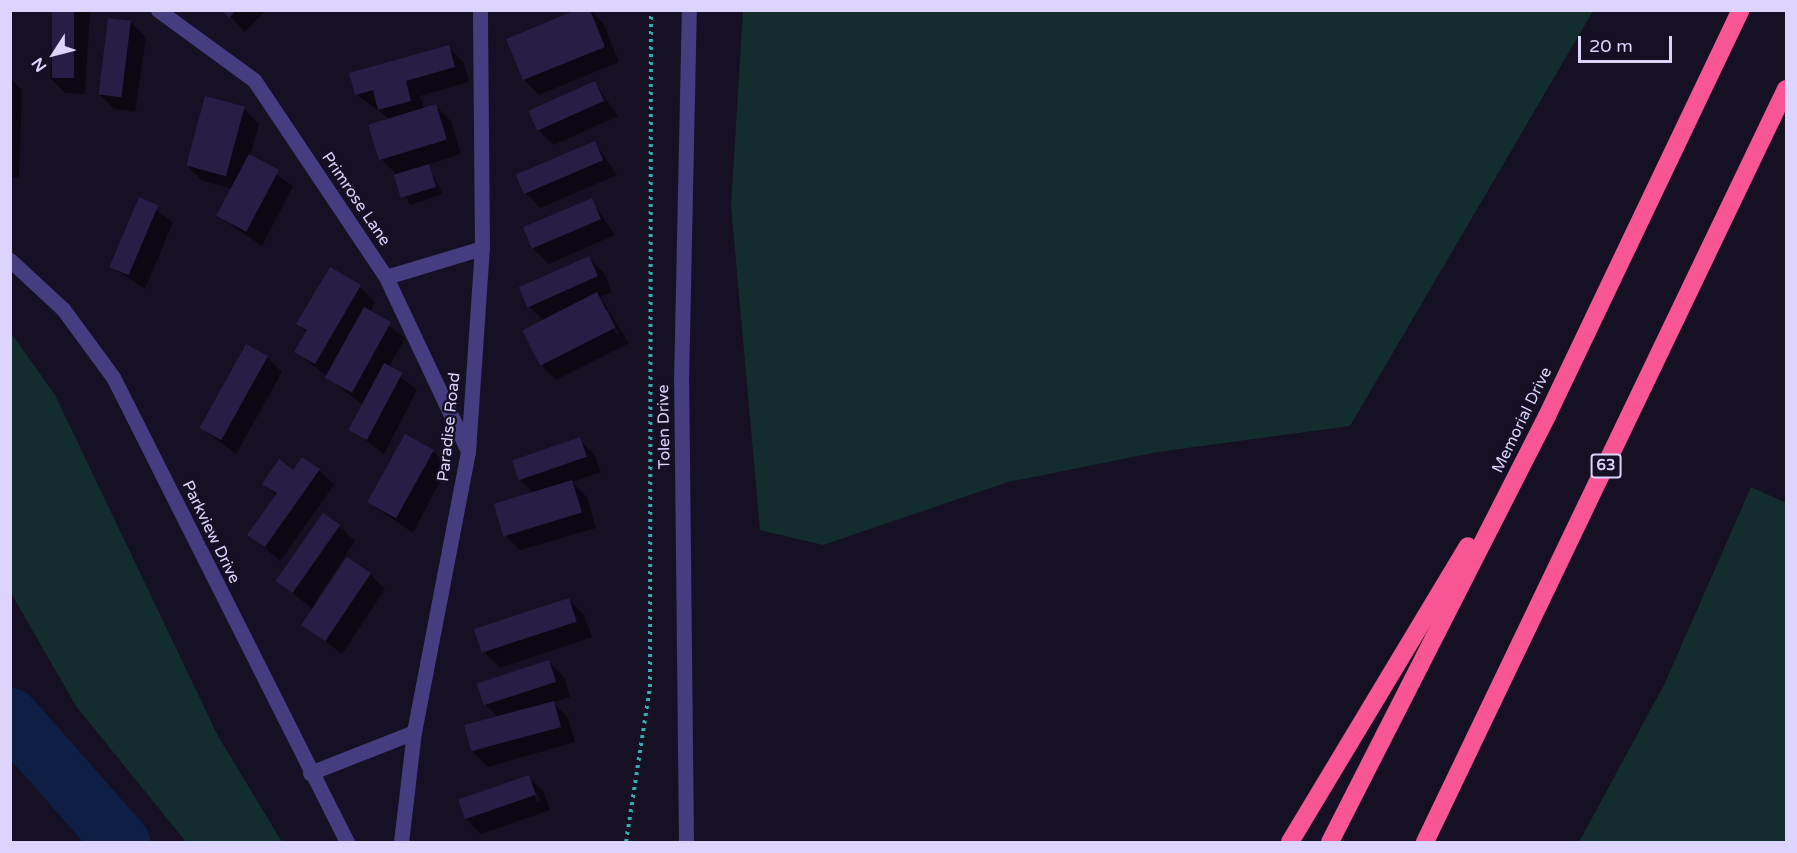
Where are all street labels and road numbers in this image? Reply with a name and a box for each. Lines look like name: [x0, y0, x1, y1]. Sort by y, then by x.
street label: Primrose Lane: [318, 148, 394, 250]
street label: Memorial Drive: [1488, 364, 1556, 476]
street label: Paradise Road: [434, 371, 464, 483]
street label: Tolen Drive: [654, 384, 674, 470]
road number: 63: [1590, 454, 1622, 478]
street label: Parkview Drive: [178, 478, 244, 586]

